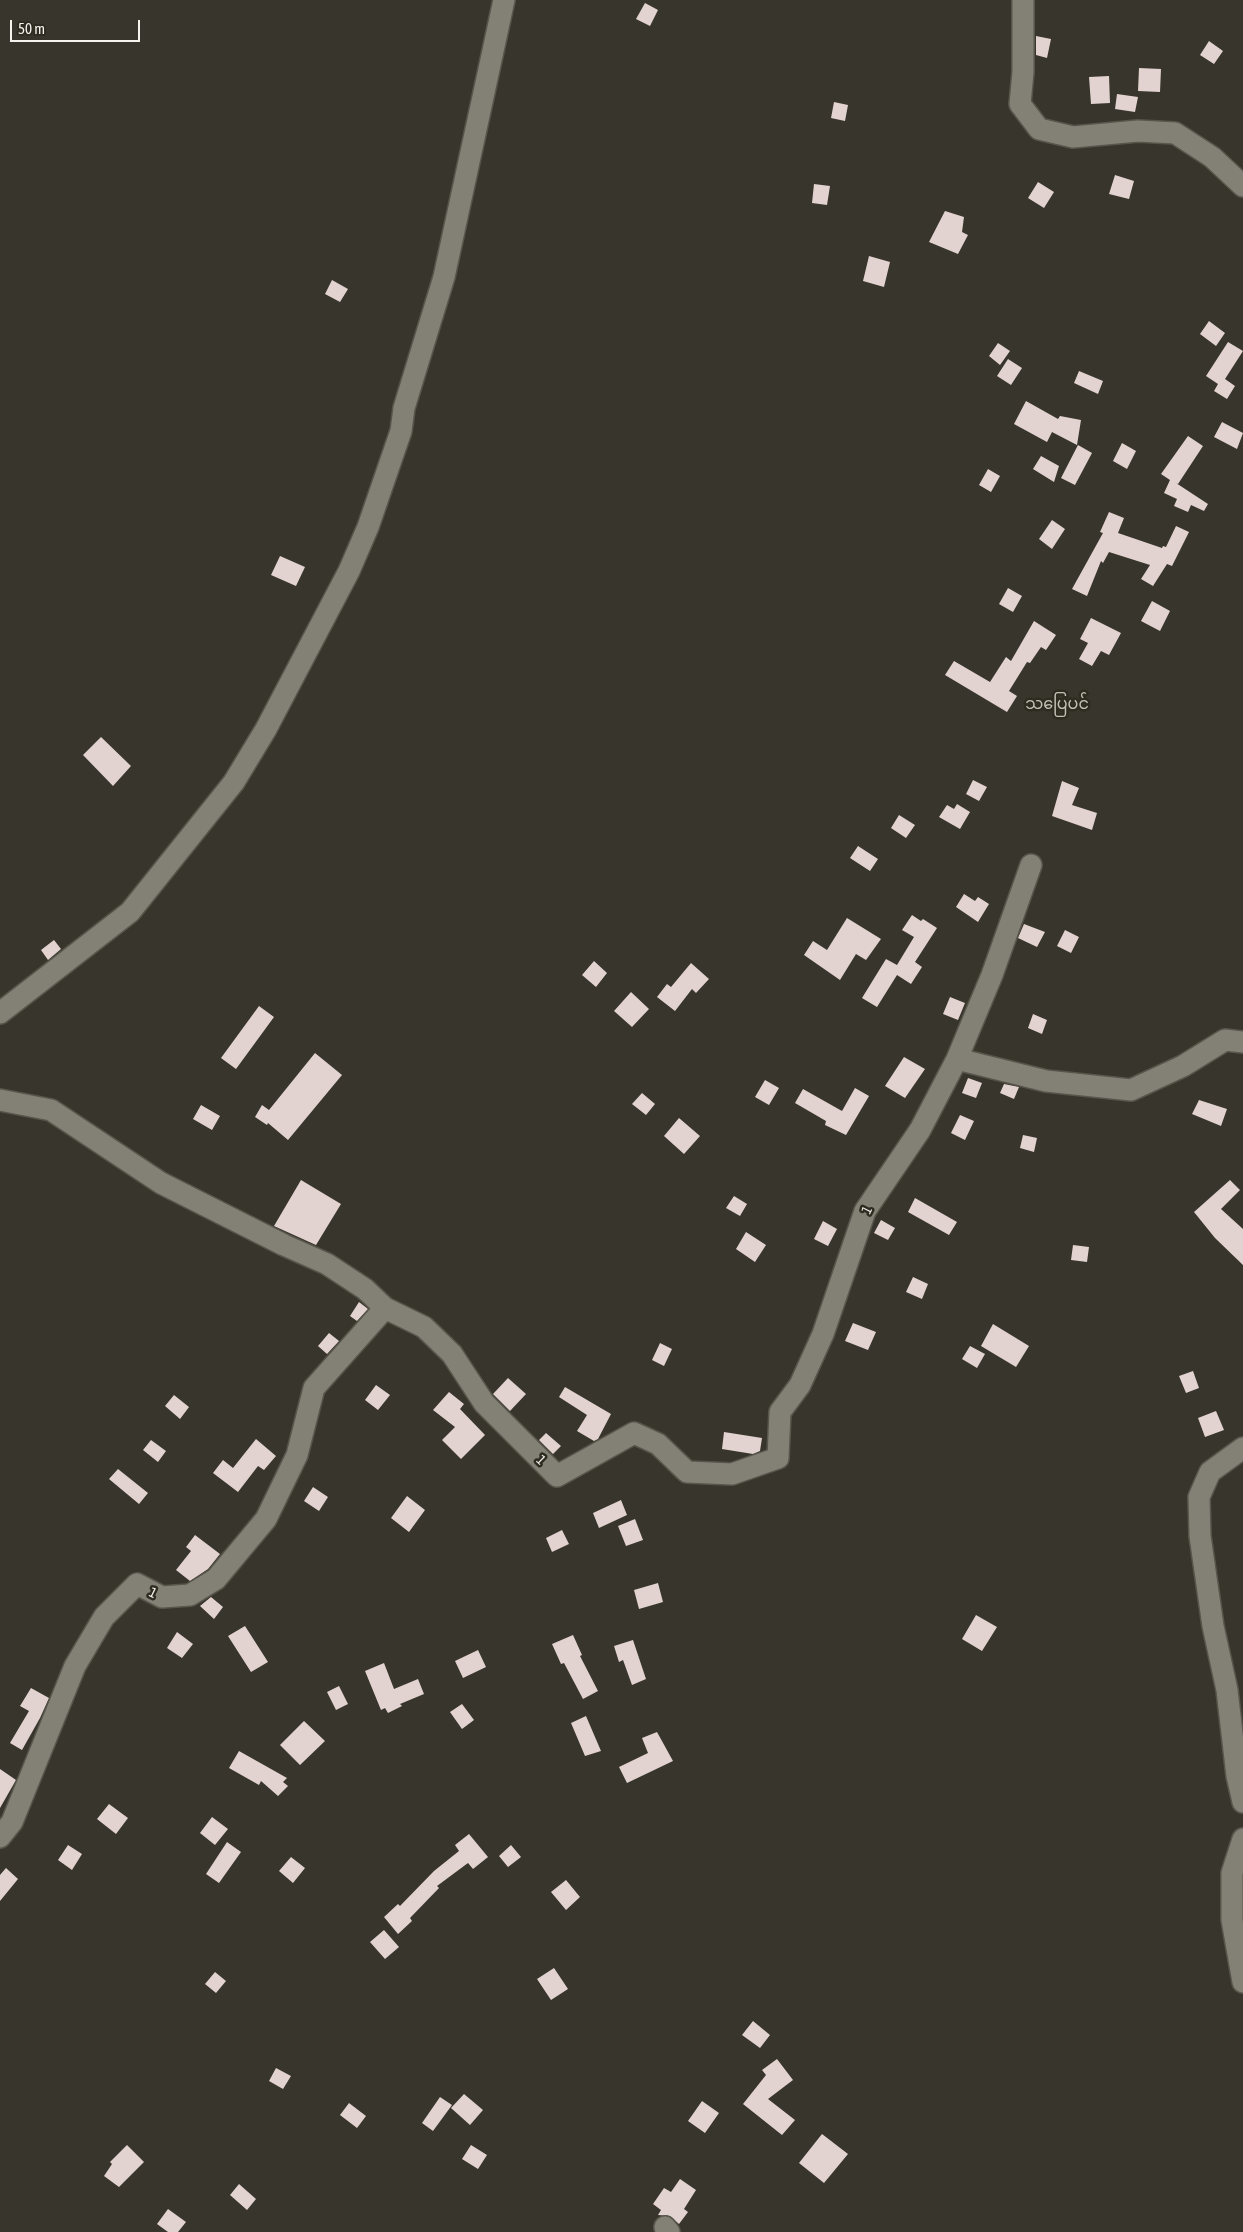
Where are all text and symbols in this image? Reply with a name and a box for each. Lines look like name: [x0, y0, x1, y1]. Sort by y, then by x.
scale bar: [12, 10, 142, 42]
text: 50 m: [18, 20, 45, 37]
district label: သပြေပင်: [1025, 694, 1089, 714]
street label: 1: [858, 1203, 876, 1217]
street label: 1: [533, 1452, 549, 1468]
street label: 1: [146, 1584, 160, 1602]

